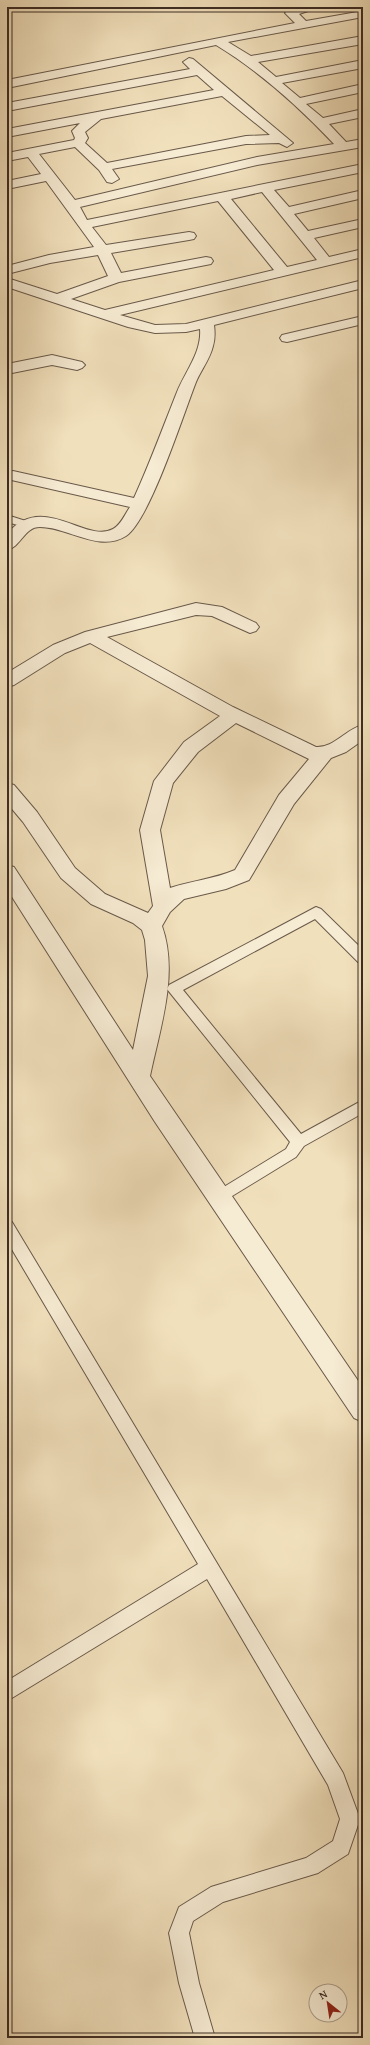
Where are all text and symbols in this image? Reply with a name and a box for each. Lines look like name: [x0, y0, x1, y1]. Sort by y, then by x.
north arrow: [308, 1983, 348, 2023]
text: N: [316, 1985, 331, 2003]

